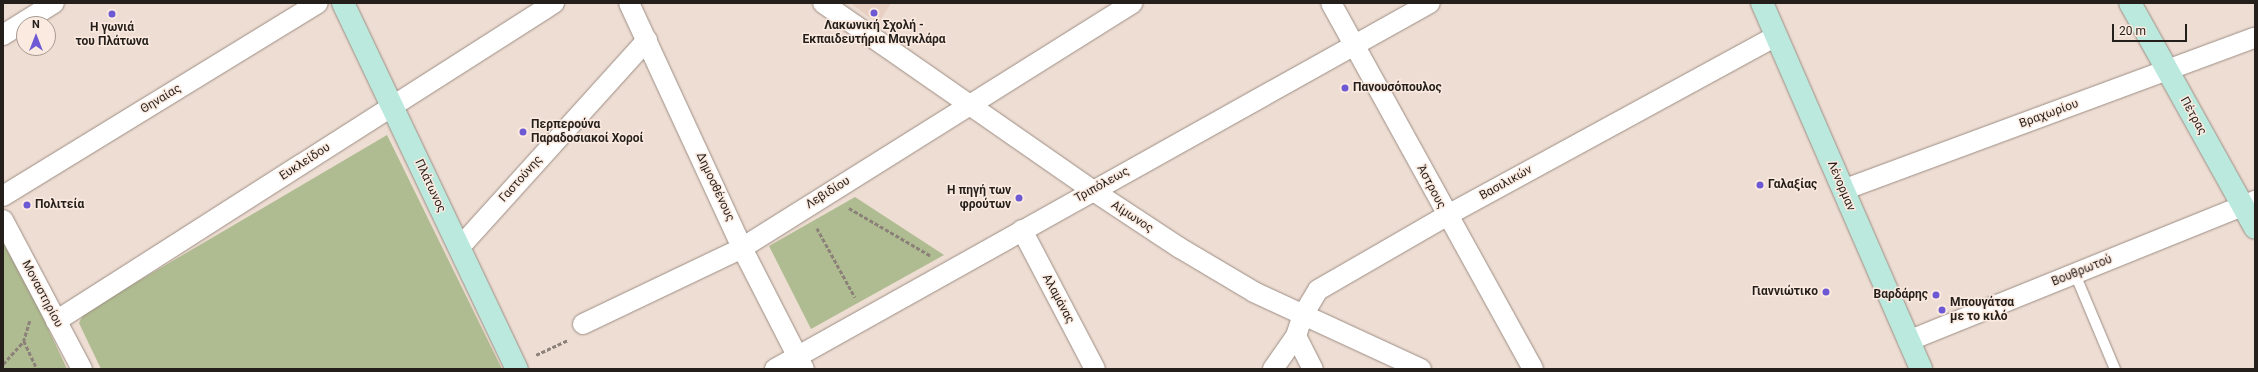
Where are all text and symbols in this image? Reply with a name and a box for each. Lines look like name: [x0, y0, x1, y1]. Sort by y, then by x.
marker: Λακωνική Σχολή - Εκπαιδευτήρια Μαγκλάρα: [869, 8, 879, 18]
marker: Η γωνιά του Πλάτωνα: [107, 9, 117, 19]
north arrow: [16, 16, 56, 56]
scale bar: [2114, 16, 2189, 42]
text: N: [32, 18, 40, 31]
place label: Λακωνική Σχολή - Εκπαιδευτήρια Μαγκλάρα: [802, 19, 946, 47]
place label: Η γωνιά του Πλάτωνα: [75, 21, 149, 49]
text: 20 m: [2119, 24, 2146, 38]
street label: Θηναίας: [138, 81, 184, 117]
place label: Πανουσόπουλος: [1353, 81, 1442, 95]
marker: Πανουσόπουλος: [1340, 83, 1350, 93]
street label: Πέτρας: [2177, 94, 2209, 138]
street label: Βραχωρίου: [2018, 97, 2080, 131]
place label: Περπερούνα Παραδοσιακοί Χοροί: [531, 118, 644, 146]
marker: Περπερούνα Παραδοσιακοί Χοροί: [518, 127, 528, 137]
street label: Ευκλείδου: [277, 140, 333, 184]
street label: Δημοσθένους: [693, 150, 737, 224]
street label: Γαστούνης: [496, 153, 546, 205]
street label: Πλάτωνος: [411, 157, 449, 215]
street label: Λένορμαν: [1824, 159, 1858, 213]
street label: Άστρους: [1413, 163, 1449, 211]
street label: Βασιλικών: [1477, 163, 1535, 203]
street label: Τριπόλεως: [1072, 164, 1132, 206]
street label: Λεβιδίου: [803, 174, 853, 212]
place label: Γαλαξίας: [1768, 178, 1817, 192]
marker: Γαλαξίας: [1755, 180, 1765, 190]
place label: Η πηγή των φρούτων: [947, 184, 1011, 212]
marker: Η πηγή των φρούτων: [1014, 193, 1024, 203]
place label: Πολιτεία: [35, 198, 84, 212]
street label: Αίμωνος: [1108, 198, 1156, 236]
marker: Πολιτεία: [22, 200, 32, 210]
street label: Βουθρωτού: [2050, 252, 2114, 290]
street label: Μοναστηρίου: [18, 258, 66, 330]
street label: Αλαμάνας: [1039, 272, 1077, 326]
place label: Γιαννιώτικο: [1752, 285, 1818, 299]
marker: Γιαννιώτικο: [1821, 287, 1831, 297]
place label: Βαρδάρης: [1874, 288, 1928, 302]
marker: Βαρδάρης: [1931, 290, 1941, 300]
place label: Μπουγάτσα με το κιλό: [1950, 296, 2014, 324]
marker: Μπουγάτσα με το κιλό: [1937, 305, 1947, 315]

